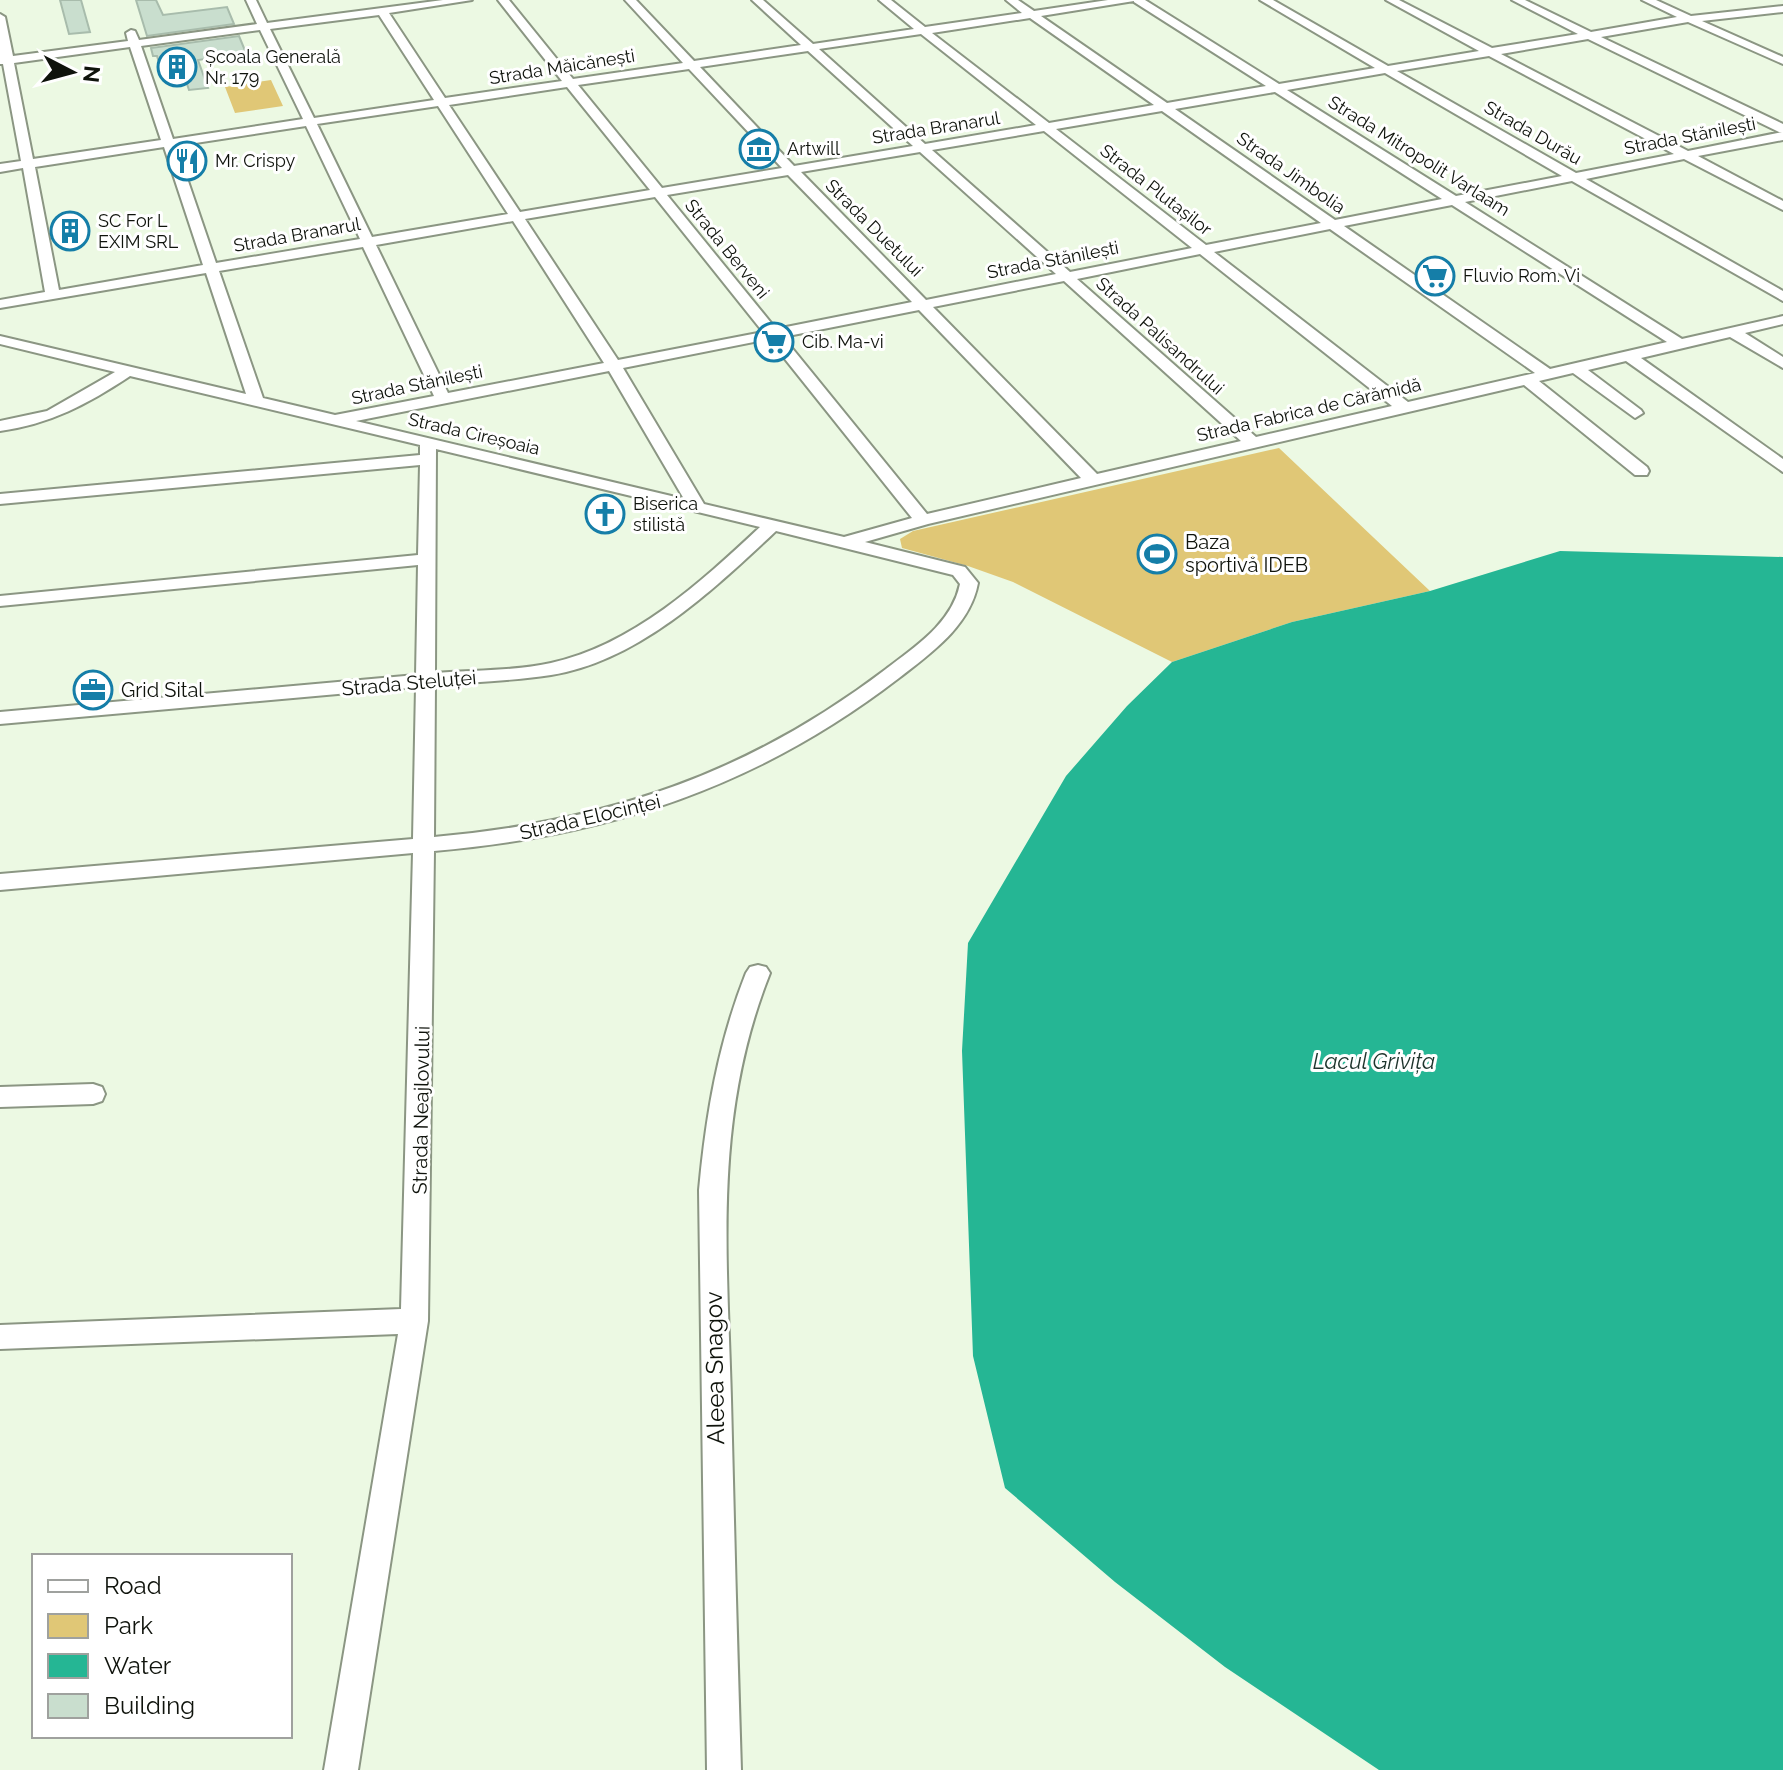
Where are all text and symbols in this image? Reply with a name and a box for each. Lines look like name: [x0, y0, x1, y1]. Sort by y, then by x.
north arrow: [32, 32, 112, 112]
street label: Strada Măicănești: [488, 45, 636, 88]
building icon: Școala Generală Nr. 179: [156, 46, 198, 88]
place label: Școala Generală Nr. 179: [205, 46, 341, 88]
text: N: [78, 64, 106, 84]
street label: Strada Mitropolit Varlaam: [1325, 91, 1514, 220]
street label: Strada Durău: [1481, 96, 1586, 169]
street label: Strada Branarul: [871, 107, 1001, 148]
street label: Strada Stănilești: [1622, 112, 1757, 159]
street label: Strada Jimbolia: [1233, 127, 1350, 218]
museum icon: Artwill: [738, 128, 780, 170]
place label: Artwill: [787, 138, 840, 159]
restaurant icon: Mr. Crispy: [166, 140, 208, 182]
street label: Strada Plutașilor: [1096, 140, 1217, 240]
place label: Mr. Crispy: [215, 150, 295, 171]
street label: Strada Duetului: [821, 175, 927, 281]
street label: Strada Berveni: [681, 195, 774, 303]
building icon: SC For L EXIM SRL: [49, 210, 91, 252]
place label: SC For L EXIM SRL: [98, 210, 179, 252]
street label: Strada Branarul: [232, 213, 362, 256]
street label: Strada Stănilești: [985, 236, 1120, 283]
supermarket icon: Fluvio Rom. Vi: [1414, 255, 1456, 297]
place label: Fluvio Rom. Vi: [1463, 265, 1580, 286]
street label: Strada Palisandrului: [1092, 273, 1229, 399]
supermarket icon: Cib. Ma-vi: [753, 321, 795, 363]
place label: Cib. Ma-vi: [802, 331, 884, 352]
street label: Strada Stănilești: [349, 360, 484, 409]
street label: Strada Fabrica de Cărămidă: [1195, 373, 1423, 446]
street label: Strada Cireșoaia: [406, 408, 542, 459]
church icon: Biserica stilistă: [584, 493, 626, 535]
place label: Biserica stilistă: [633, 493, 698, 535]
place label: Baza sportivă IDEB: [1185, 530, 1308, 577]
sports icon: Baza sportivă IDEB: [1136, 533, 1178, 575]
street label: Strada Steluței: [341, 665, 477, 701]
office icon: Grid Sital: [72, 669, 114, 711]
place label: Grid Sital: [121, 678, 204, 702]
street label: Strada Elocinței: [517, 789, 663, 845]
street label: Strada Neajlovului: [408, 1026, 434, 1194]
water label: Lacul Grivița: [1313, 1048, 1435, 1074]
street label: Aleea Snagov: [699, 1291, 730, 1445]
legend: [32, 1554, 292, 1738]
text: Road: [104, 1571, 162, 1600]
text: Park: [104, 1611, 153, 1640]
text: Water: [104, 1651, 172, 1680]
text: Building: [104, 1691, 195, 1720]

